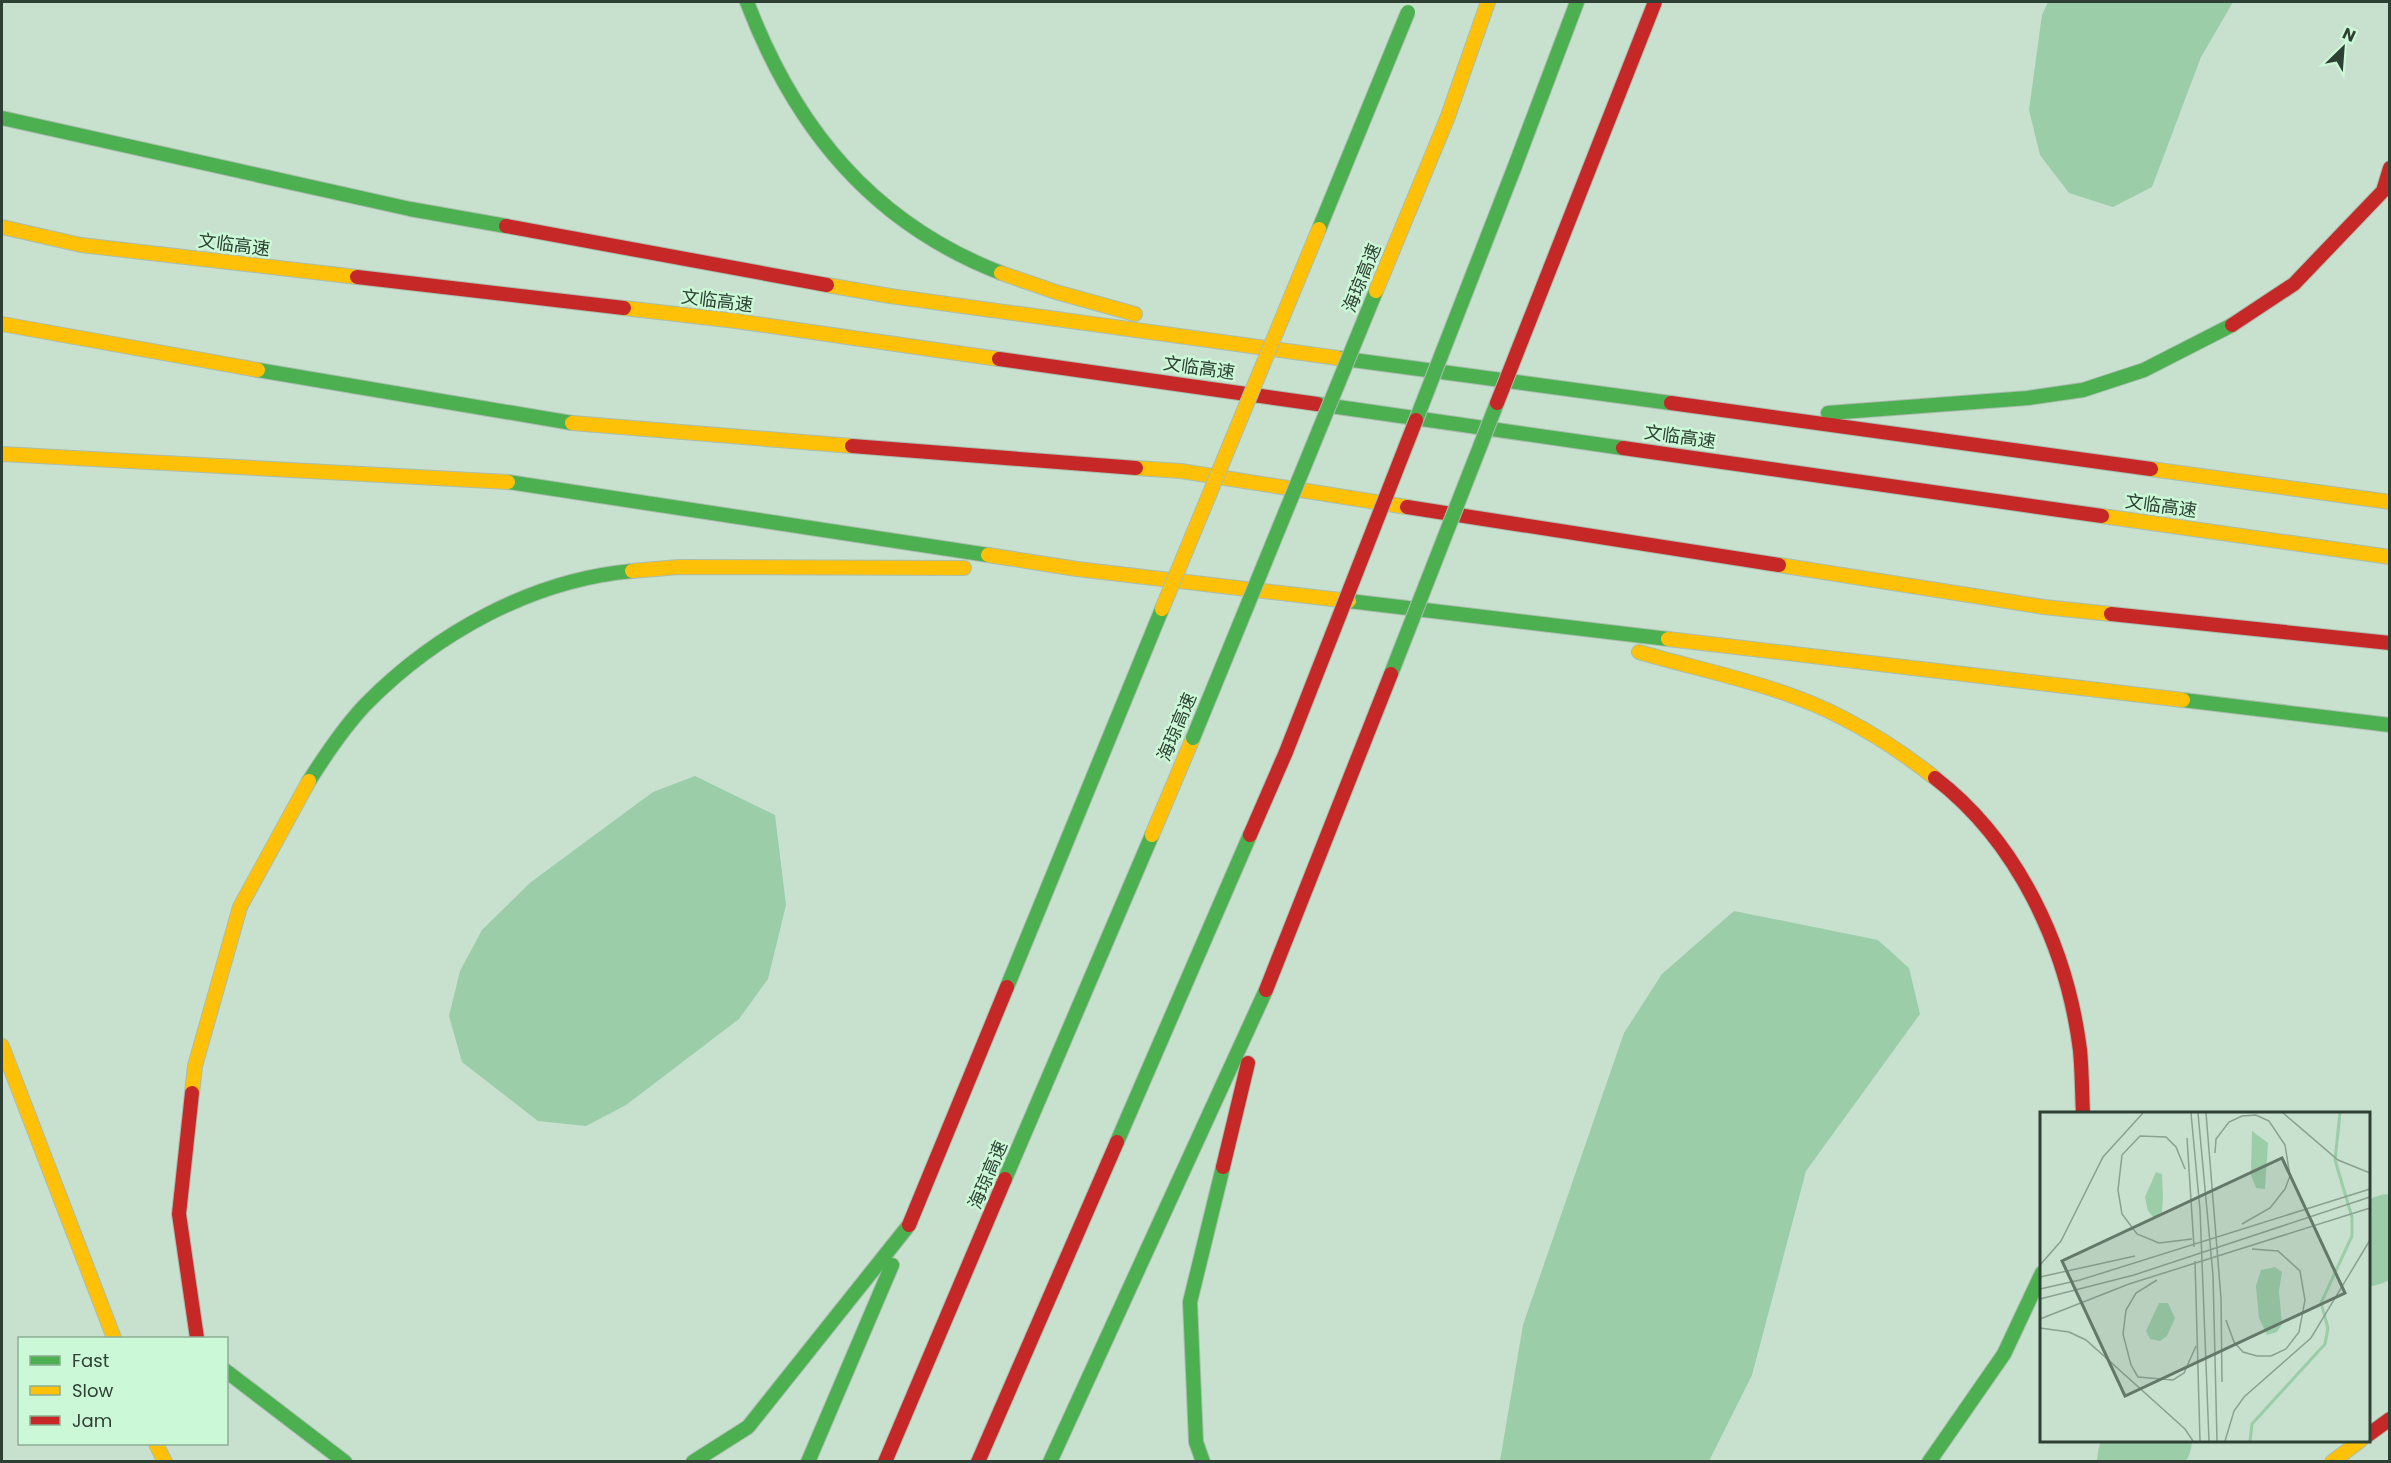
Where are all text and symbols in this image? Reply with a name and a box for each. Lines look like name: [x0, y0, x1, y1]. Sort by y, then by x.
north arrow: [2313, 18, 2373, 78]
text: N: [2339, 22, 2359, 48]
street label: 文临高速: [197, 228, 271, 261]
street label: 海琼高速: [1336, 240, 1387, 316]
street label: 文临高速: [680, 284, 754, 317]
street label: 文临高速: [1162, 350, 1236, 385]
street label: 文临高速: [1643, 419, 1717, 454]
street label: 文临高速: [2124, 488, 2198, 523]
street label: 海琼高速: [1151, 689, 1202, 765]
inset map: [2040, 1112, 2370, 1442]
street label: 海琼高速: [962, 1137, 1013, 1213]
legend: [18, 1337, 228, 1445]
text: Fast: [72, 1348, 109, 1373]
text: Slow: [72, 1378, 114, 1403]
text: Jam: [72, 1408, 112, 1433]

